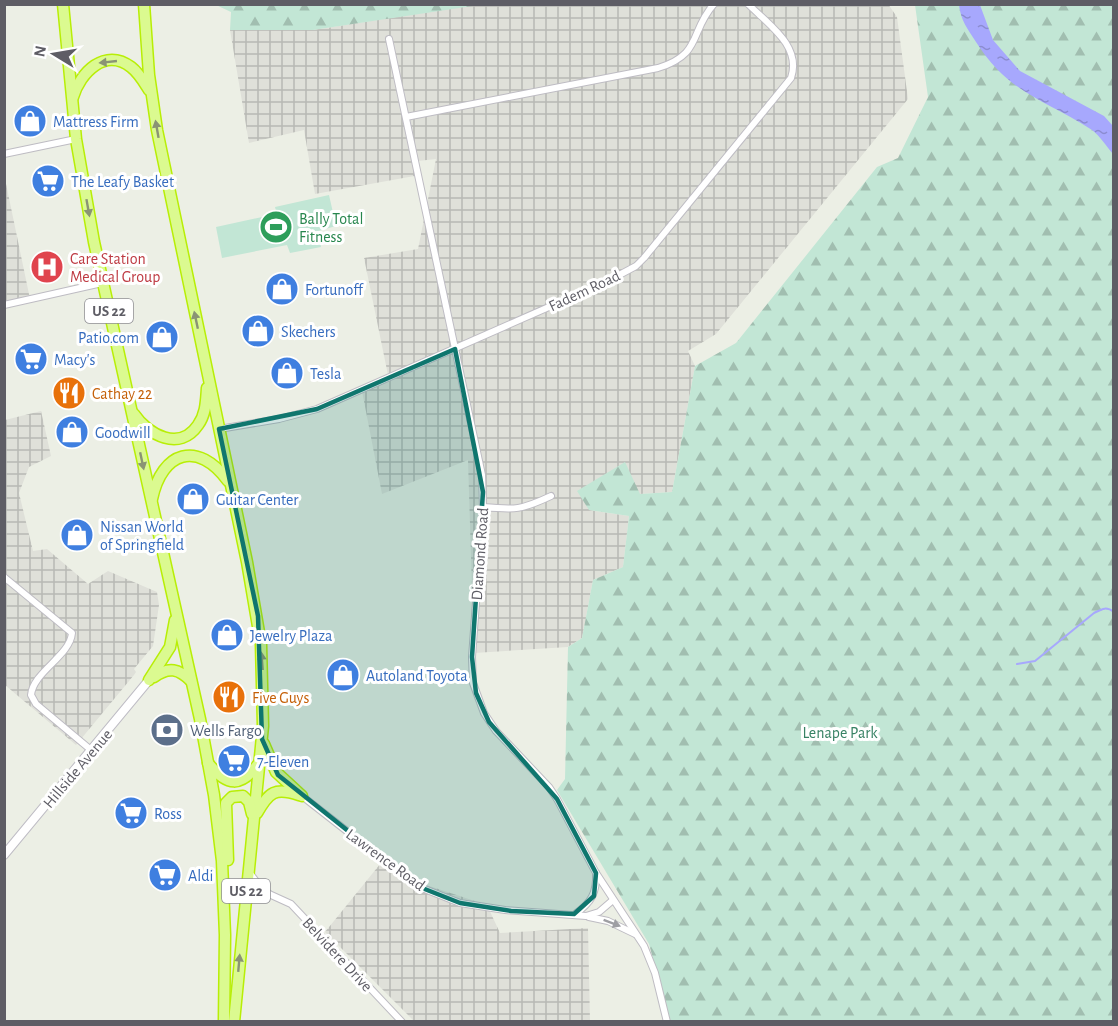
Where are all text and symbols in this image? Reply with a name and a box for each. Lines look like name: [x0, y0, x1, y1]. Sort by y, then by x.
north arrow: [24, 24, 84, 84]
text: N: [31, 44, 49, 58]
one-way arrow: [98, 57, 117, 67]
shop icon: Mattress Firm: [12, 103, 48, 139]
place label: Mattress Firm: [53, 114, 139, 130]
one-way arrow: [152, 119, 161, 138]
supermarket icon: The Leafy Basket: [30, 163, 66, 199]
place label: The Leafy Basket: [71, 174, 174, 191]
one-way arrow: [83, 199, 92, 218]
sports icon: Bally Total Fitness: [258, 209, 294, 245]
place label: Bally Total Fitness: [299, 211, 363, 245]
hospital icon: Care Station Medical Group: [29, 249, 65, 285]
place label: Care Station Medical Group: [70, 251, 160, 285]
street label: Fadem Road: [546, 267, 623, 314]
shop icon: Fortunoff: [264, 271, 300, 307]
place label: Fortunoff: [305, 282, 364, 298]
road number: US 22: [85, 299, 133, 323]
one-way arrow: [191, 310, 200, 329]
shop icon: Skechers: [240, 313, 276, 349]
shop icon: Patio.com: [144, 319, 180, 355]
place label: Skechers: [281, 324, 336, 340]
place label: Patio.com: [78, 330, 139, 346]
supermarket icon: Macy's: [13, 341, 49, 377]
place label: Macy's: [54, 352, 95, 369]
shop icon: Tesla: [269, 355, 305, 391]
place label: Tesla: [310, 366, 341, 382]
restaurant icon: Cathay 22: [51, 375, 87, 411]
place label: Cathay 22: [92, 386, 152, 403]
shop icon: Goodwill: [54, 414, 90, 450]
place label: Goodwill: [95, 425, 151, 441]
one-way arrow: [138, 451, 147, 470]
shop icon: Guitar Center: [175, 481, 211, 517]
place label: Guitar Center: [216, 492, 299, 508]
street label: Diamond Road: [469, 507, 491, 601]
shop icon: Nissan World of Springfield: [59, 517, 95, 553]
place label: Nissan World of Springfield: [100, 519, 184, 553]
shop icon: Jewelry Plaza: [209, 617, 245, 653]
place label: Jewelry Plaza: [250, 628, 332, 645]
one-way arrow: [257, 651, 267, 670]
shop icon: Autoland Toyota: [325, 657, 361, 693]
place label: Autoland Toyota: [366, 668, 468, 685]
restaurant icon: Five Guys: [211, 679, 247, 715]
place label: Five Guys: [252, 690, 309, 707]
bank icon: Wells Fargo: [149, 712, 185, 748]
place label: Wells Fargo: [190, 723, 262, 739]
park label: Lenape Park: [802, 725, 878, 741]
street label: Hillside Avenue: [40, 726, 115, 811]
supermarket icon: 7-Eleven: [216, 743, 252, 779]
place label: 7-Eleven: [257, 754, 309, 770]
supermarket icon: Ross: [113, 795, 149, 831]
place label: Ross: [154, 806, 182, 822]
street label: Lawrence Road: [343, 826, 428, 894]
supermarket icon: Aldi: [147, 857, 183, 893]
place label: Aldi: [188, 868, 213, 884]
road number: US 22: [222, 879, 270, 903]
street label: Belvidere Drive: [299, 915, 375, 995]
one-way arrow: [603, 919, 621, 929]
one-way arrow: [234, 954, 244, 973]

